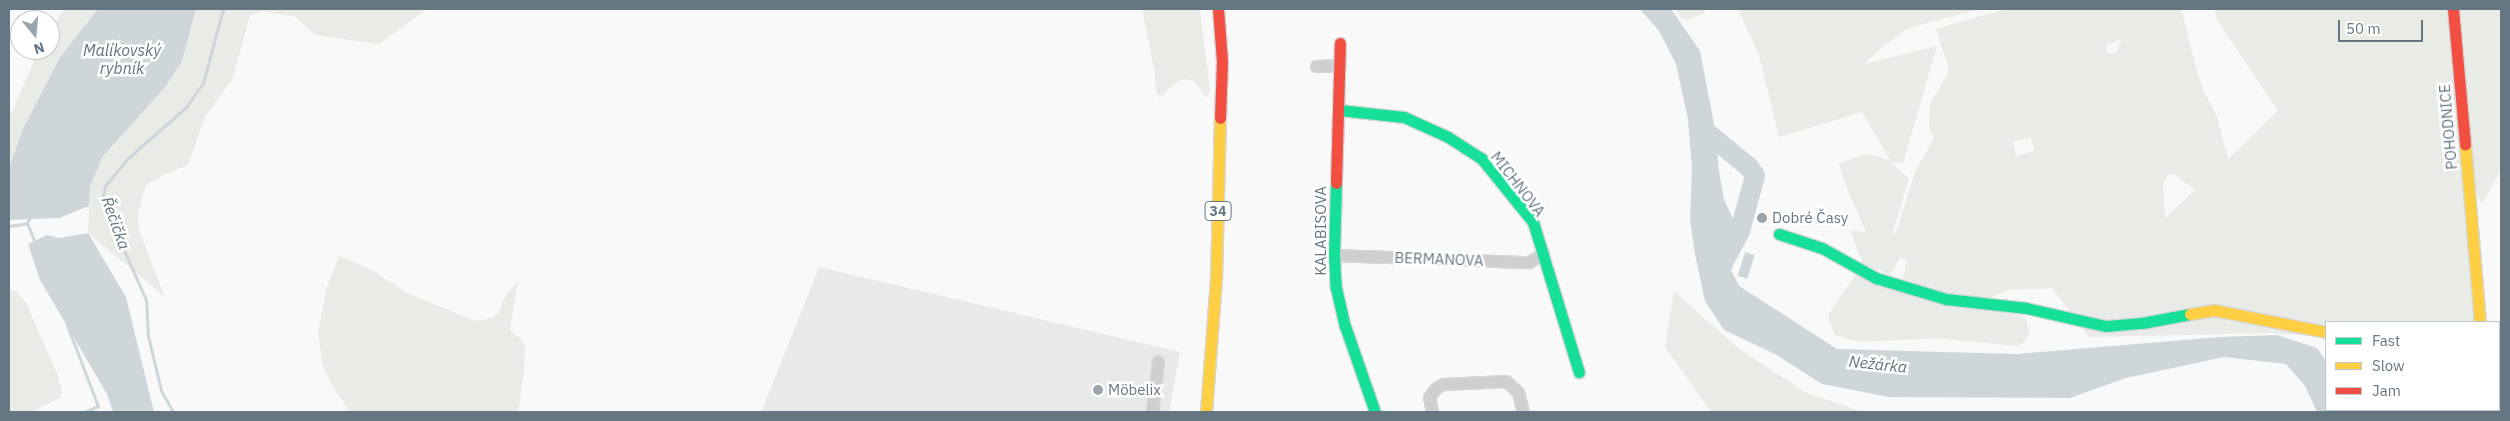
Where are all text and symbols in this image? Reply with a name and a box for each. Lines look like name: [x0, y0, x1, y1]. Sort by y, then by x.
north arrow: [10, 10, 60, 60]
scale bar: [2340, 10, 2425, 42]
text: 50 m: [2346, 19, 2381, 38]
text: N: [32, 38, 47, 58]
water label: Malíkovský rybník: [83, 40, 161, 78]
street label: POHODNICE: [2435, 84, 2461, 170]
street label: MICHNOVA: [1487, 148, 1549, 220]
street label: KALABISOVA: [1312, 186, 1330, 276]
water label: Řečička: [98, 194, 134, 252]
road number: 34: [1204, 200, 1232, 222]
place label: Dobré Časy: [1772, 209, 1848, 227]
marker: Dobré Časy: [1756, 212, 1768, 224]
street label: BERMANOVA: [1394, 248, 1484, 270]
legend: [2325, 321, 2500, 411]
text: Fast: [2372, 331, 2400, 350]
water label: Nežárka: [1848, 351, 1908, 377]
text: Slow: [2372, 356, 2405, 375]
place label: Möbelix: [1108, 381, 1161, 399]
text: Jam: [2372, 381, 2401, 400]
marker: Möbelix: [1092, 384, 1104, 396]

